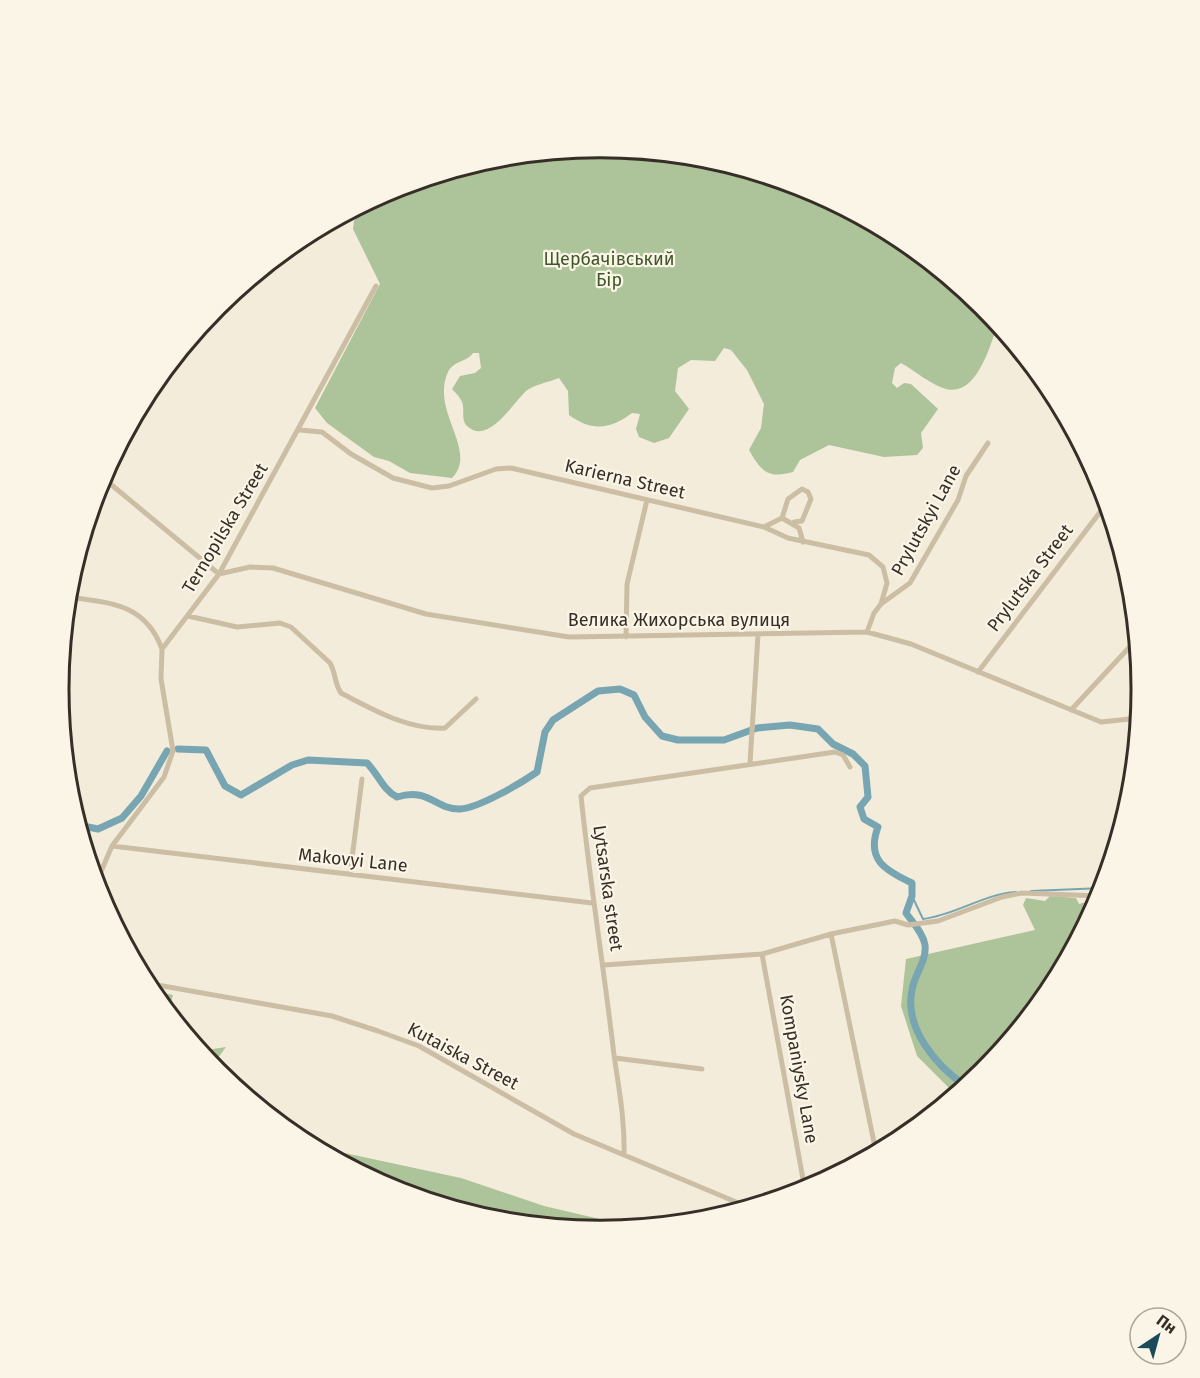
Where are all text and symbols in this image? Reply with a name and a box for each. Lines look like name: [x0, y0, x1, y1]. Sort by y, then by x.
park label: Щербачівський Бір: [543, 248, 675, 291]
street label: Karierna Street: [563, 454, 688, 504]
street label: Ternopilska Street: [177, 459, 273, 597]
street label: Prylutskyi Lane: [886, 461, 966, 579]
street label: Prylutska Street: [982, 520, 1078, 636]
street label: Велика Жихорська вулиця: [568, 609, 790, 631]
street label: Lytsarska street: [588, 824, 628, 953]
street label: Makovyi Lane: [297, 843, 409, 877]
street label: Kompaniysky Lane: [775, 993, 823, 1145]
street label: Kutaiska Street: [404, 1017, 523, 1095]
north arrow: [1128, 1306, 1188, 1366]
text: Пн: [1153, 1311, 1180, 1338]

